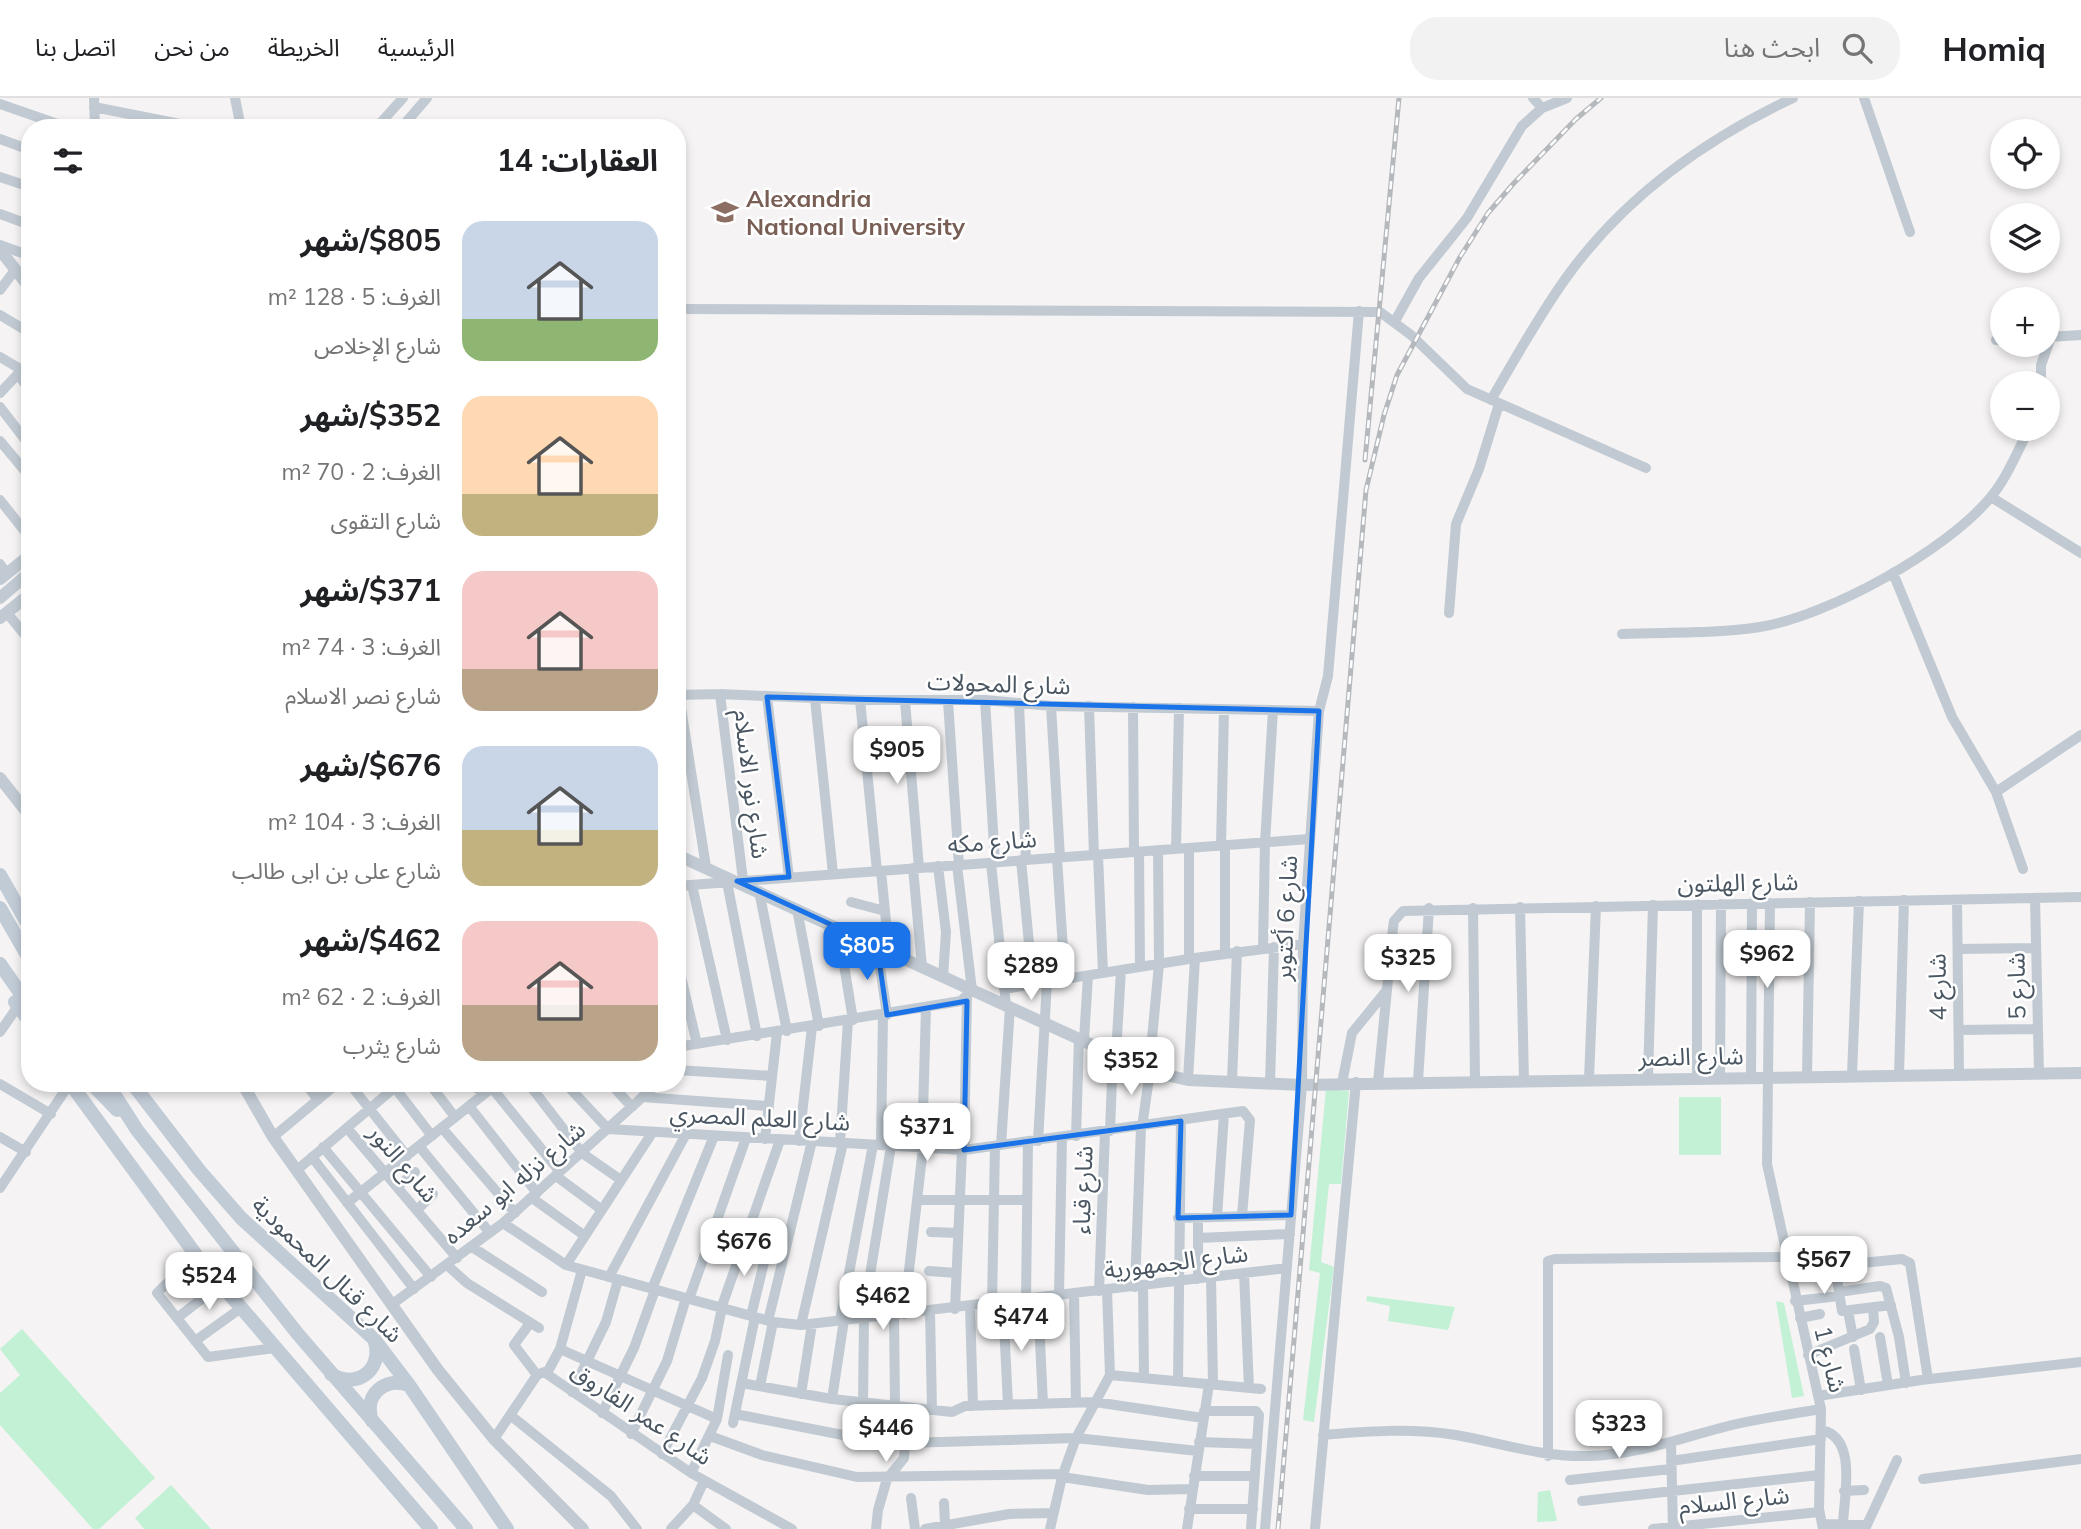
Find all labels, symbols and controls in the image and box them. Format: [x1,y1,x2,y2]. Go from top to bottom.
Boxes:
search box [1410,17,1900,80]
text: Homiq [1942,28,2046,69]
icon: search [1838,29,1876,67]
text: ابحث هنا [1724,31,1820,64]
text: اتصل بنا [35,32,116,62]
text: من نحن [154,32,230,62]
text: الخريطة [268,32,340,62]
text: الرئيسية [378,32,455,62]
map controls [1990,119,2060,441]
button: locate [1990,119,2060,189]
text: العقارات: 14 [497,141,658,179]
icon: filters [49,142,87,180]
place label: Alexandria National University [746,183,966,241]
school or university icon: Alexandria National University [710,197,740,227]
button: layers [1990,203,2060,273]
text: $805/شهر [300,221,441,259]
icon: home [518,249,602,333]
text: الغرف: 5 · 128 m² [268,282,441,311]
button: + [1990,287,2060,357]
text: شارع الإخلاص [314,331,441,360]
button: − [1990,371,2060,441]
text: $352/شهر [300,396,441,434]
icon: home [518,424,602,508]
text: الغرف: 2 · 70 m² [282,457,441,486]
text: شارع التقوى [330,506,441,535]
text: $371/شهر [300,571,441,609]
icon: home [518,599,602,683]
text: الغرف: 3 · 74 m² [282,632,441,661]
street label: شارع المحولات [927,666,1071,703]
text: شارع نصر الاسلام [285,681,441,710]
street label: شارع نور الاسلام [724,708,776,861]
pin: $905 [856,726,938,786]
text: $905 [869,734,925,763]
text: $676/شهر [300,746,441,784]
icon: home [518,774,602,858]
text: الغرف: 3 · 104 m² [268,807,441,836]
street label: شارع مكه [946,823,1038,862]
street label: شارع 6 أكتوبر [1267,855,1306,983]
text: شارع على بن ابى طالب [232,856,441,885]
street label: شارع الهلتون [1677,866,1799,901]
text: $462/شهر [300,921,441,959]
pin: $805 [826,922,908,982]
text: $805 [839,930,895,959]
pin: $962 [1726,930,1808,990]
pin: $325 [1367,934,1449,994]
text: $962 [1739,938,1795,967]
pin: $289 [990,942,1072,1002]
text: $325 [1380,942,1436,971]
icon: home [518,949,602,1033]
text: $289 [1003,950,1059,979]
street label: شارع 5 [2000,952,2035,1020]
street label: شارع 4 [1921,953,1956,1021]
text: الغرف: 2 · 62 m² [282,982,441,1011]
text: شارع يثرب [343,1031,441,1060]
pin: $352 [1090,1038,1172,1097]
street label: شارع النصر [1637,1040,1744,1075]
text: $352 [1103,1045,1159,1074]
street label: شارع العلم المصري [669,1097,851,1141]
pin: $371 [886,1104,968,1163]
text: $371 [899,1111,955,1140]
street label: شارع نزله ابو سعده [437,1114,593,1252]
street label: شارع النور [360,1117,446,1210]
street label: شارع قباء [1065,1145,1102,1235]
street label: شارع قنال المحمودية [244,1189,410,1351]
pin: $676 [703,1218,785,1278]
text: $676 [716,1226,772,1255]
pin: $567 [1783,1236,1865,1296]
street label: شارع الجمهورية [1102,1237,1250,1288]
text: $567 [1796,1244,1852,1273]
pin: $524 [168,1252,250,1312]
text: $524 [181,1260,237,1289]
pin: $462 [842,1272,924,1332]
text: $462 [855,1280,911,1309]
pin: $474 [980,1294,1062,1353]
text: $474 [993,1301,1049,1330]
street label: شارع 1 [1805,1323,1854,1396]
street label: شارع عمر الفاروق [564,1355,718,1474]
pin: $323 [1578,1400,1660,1460]
pin: $446 [845,1404,927,1464]
text: $323 [1591,1408,1647,1437]
text: $446 [858,1412,914,1441]
street label: شارع السلام [1677,1479,1791,1525]

